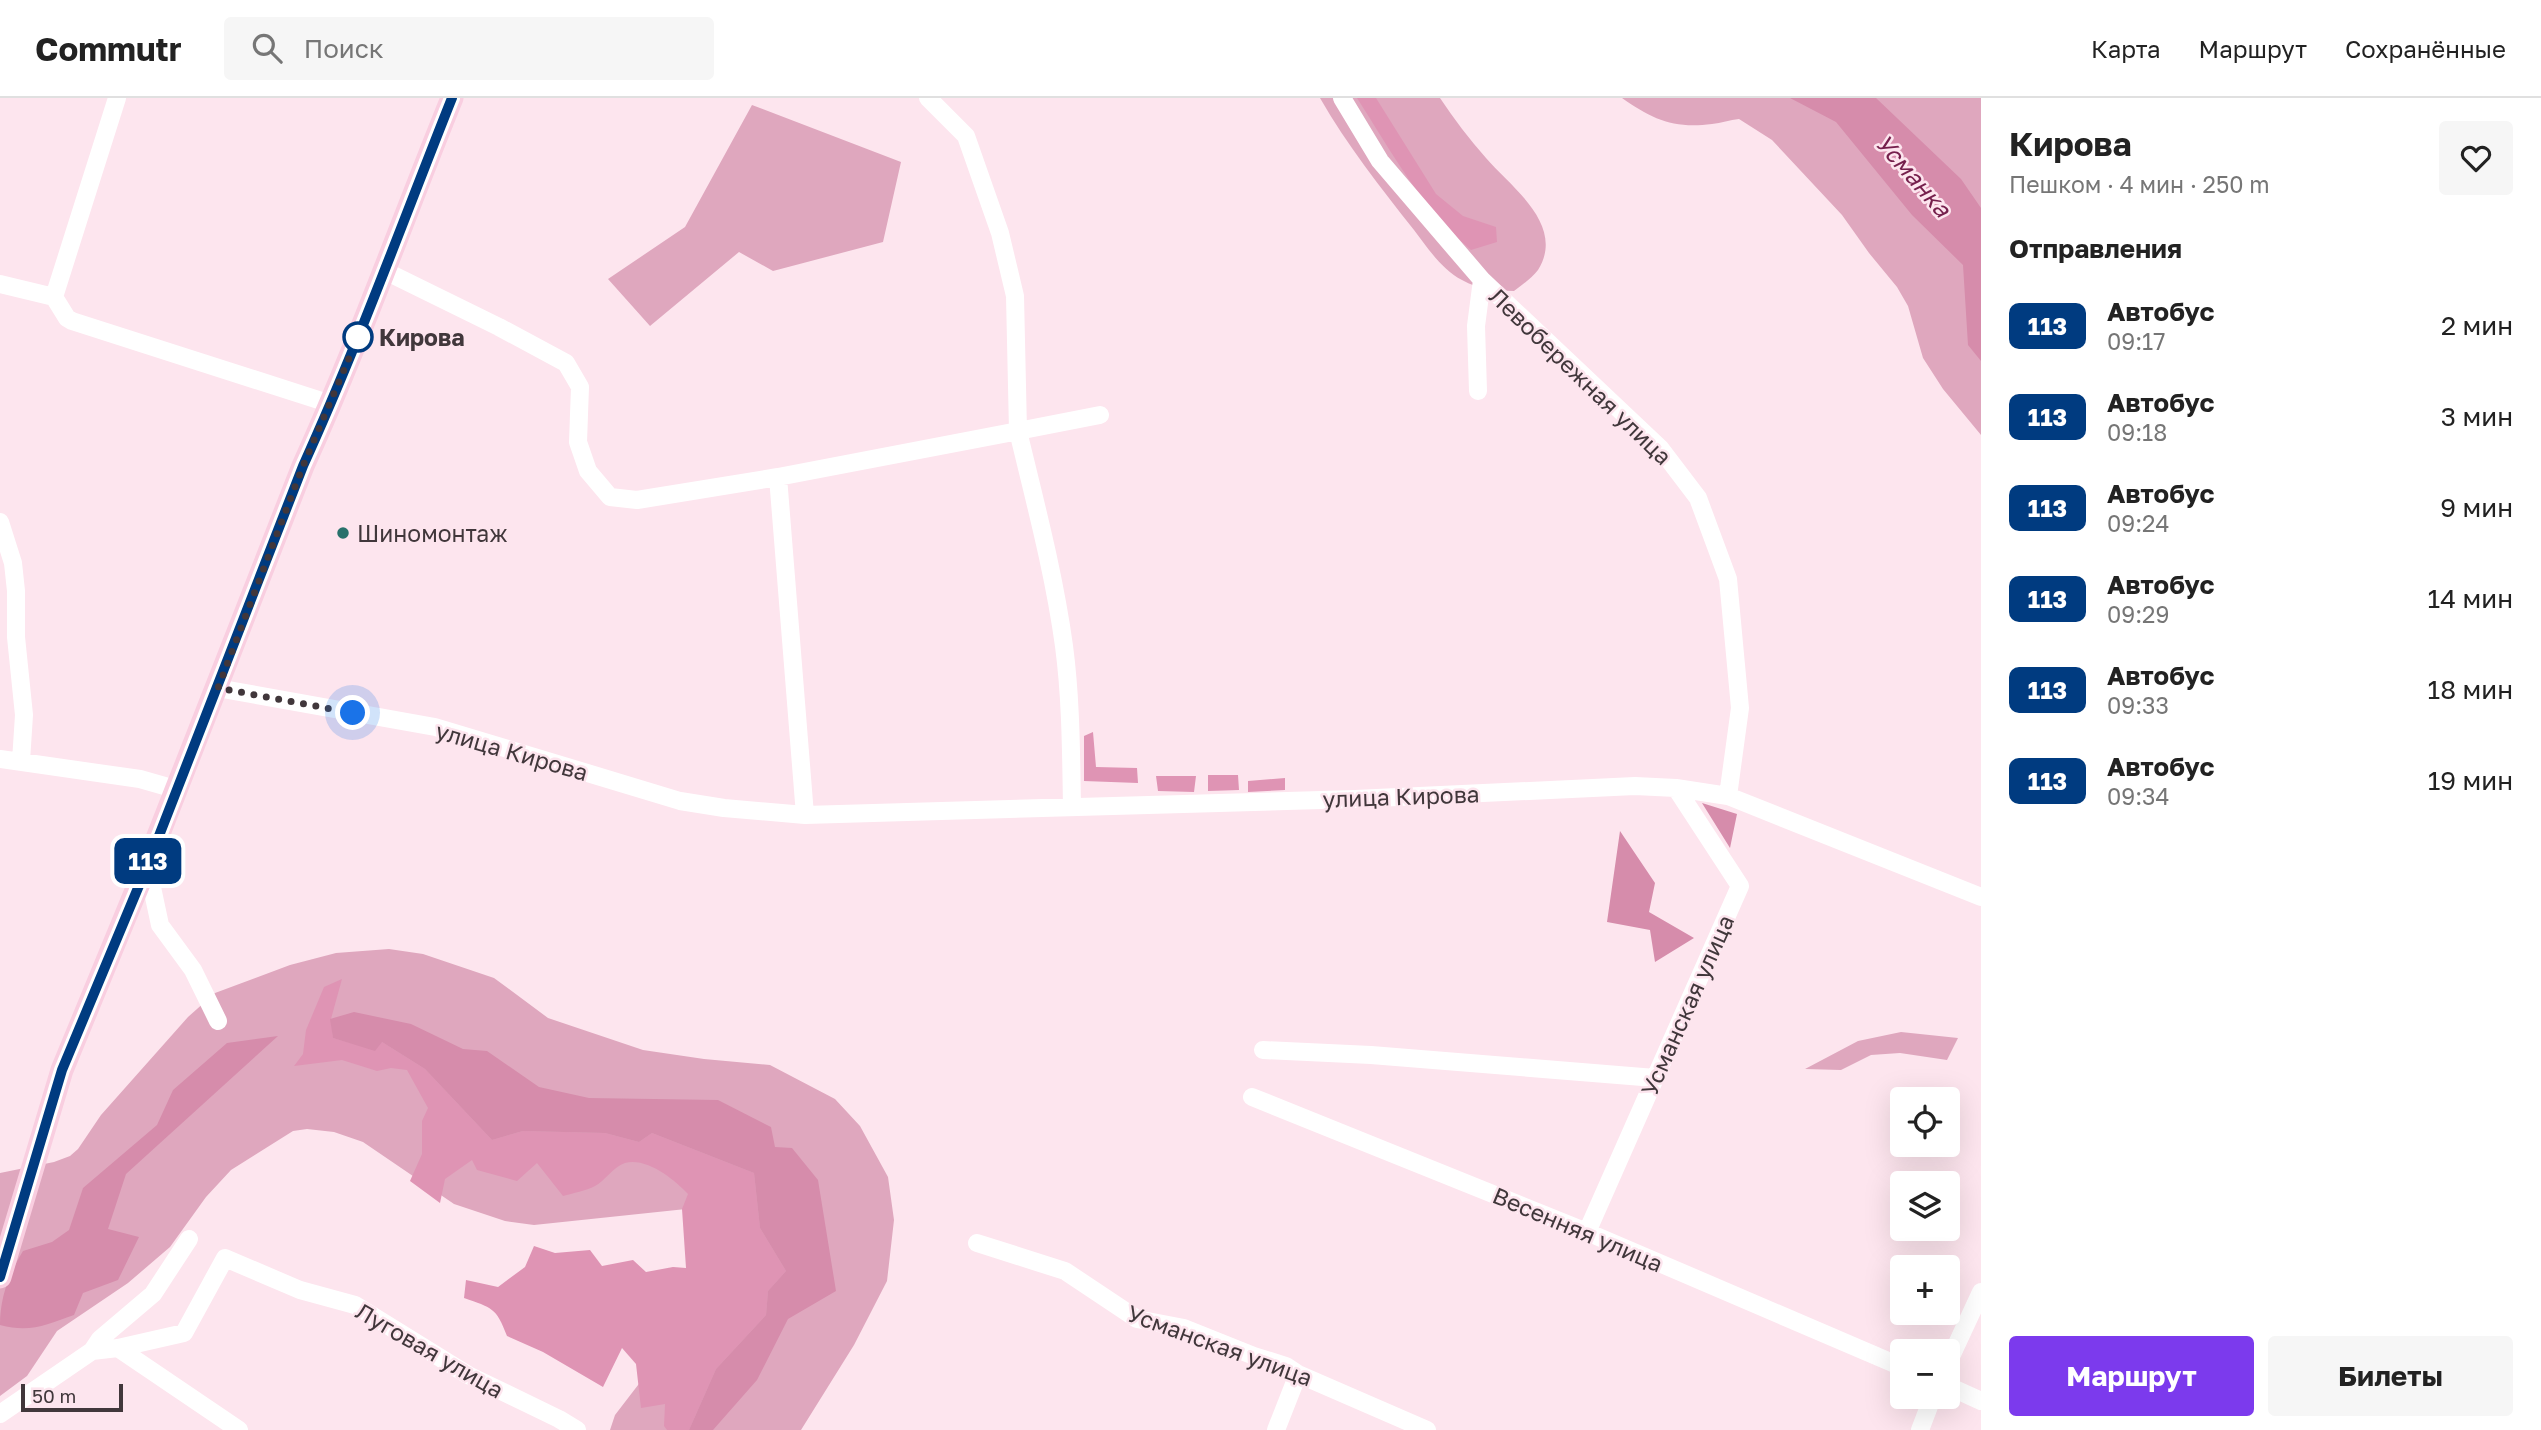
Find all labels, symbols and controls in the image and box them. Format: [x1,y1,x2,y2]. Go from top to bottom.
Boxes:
search box [224,17,714,80]
text: Commutr [35,29,182,68]
icon: search [248,29,286,67]
text: Поиск [304,33,384,64]
text: Карта [2091,34,2161,63]
text: Маршрут [2199,34,2307,63]
text: Сохранённые [2345,34,2506,63]
button: heart [2439,121,2513,195]
text: Кирова [2009,124,2132,163]
water label: Усманка [1870,128,1959,223]
text: Пешком · 4 мин · 250 m [2009,170,2270,198]
text: Отправления [2009,233,2182,264]
street label: Левобережная улица [1484,282,1678,470]
text: Автобус [2107,296,2214,327]
text: 2 мин [2441,310,2513,341]
text: 113 [2028,311,2067,340]
marker: Кирова [343,322,373,352]
place label: Кирова [379,323,465,351]
text: 09:17 [2107,327,2165,355]
text: Автобус [2107,387,2214,418]
text: 3 мин [2441,401,2513,432]
text: 113 [2028,402,2067,431]
text: 09:18 [2107,418,2167,446]
text: Автобус [2107,478,2214,509]
text: 9 мин [2440,492,2513,523]
text: 113 [2028,493,2067,522]
text: 09:24 [2107,509,2169,537]
place label: Шиномонтаж [357,519,508,547]
marker: Шиномонтаж [335,525,351,541]
text: Автобус [2107,569,2214,600]
text: 14 мин [2428,583,2513,614]
text: 113 [2028,584,2067,613]
text: 09:29 [2107,600,2169,628]
text: Автобус [2107,660,2214,691]
text: 18 мин [2428,674,2513,705]
text: 113 [2028,675,2067,704]
text: 09:33 [2107,691,2169,719]
your location [335,695,370,730]
street label: улица Кирова [433,716,591,786]
text: Автобус [2107,751,2214,782]
text: 19 мин [2428,765,2513,796]
text: 113 [2028,766,2067,795]
street label: улица Кирова [1322,779,1480,813]
text: 09:34 [2107,782,2170,810]
line badge: 113 [108,838,188,884]
text: 113 [128,846,168,875]
street label: Усманская улица [1635,910,1739,1100]
map controls [1890,1087,1960,1409]
button: locate [1890,1087,1960,1157]
button: layers [1890,1171,1960,1241]
street label: Весенняя улица [1489,1181,1667,1277]
button: + [1890,1255,1960,1325]
street label: Луговая улица [351,1296,509,1404]
street label: Усманская улица [1124,1299,1316,1391]
button: Маршрут [2009,1336,2254,1416]
button: Билеты [2268,1336,2513,1416]
button: − [1890,1339,1960,1409]
scale bar [21,1381,122,1413]
text: 50 m [32,1384,76,1407]

